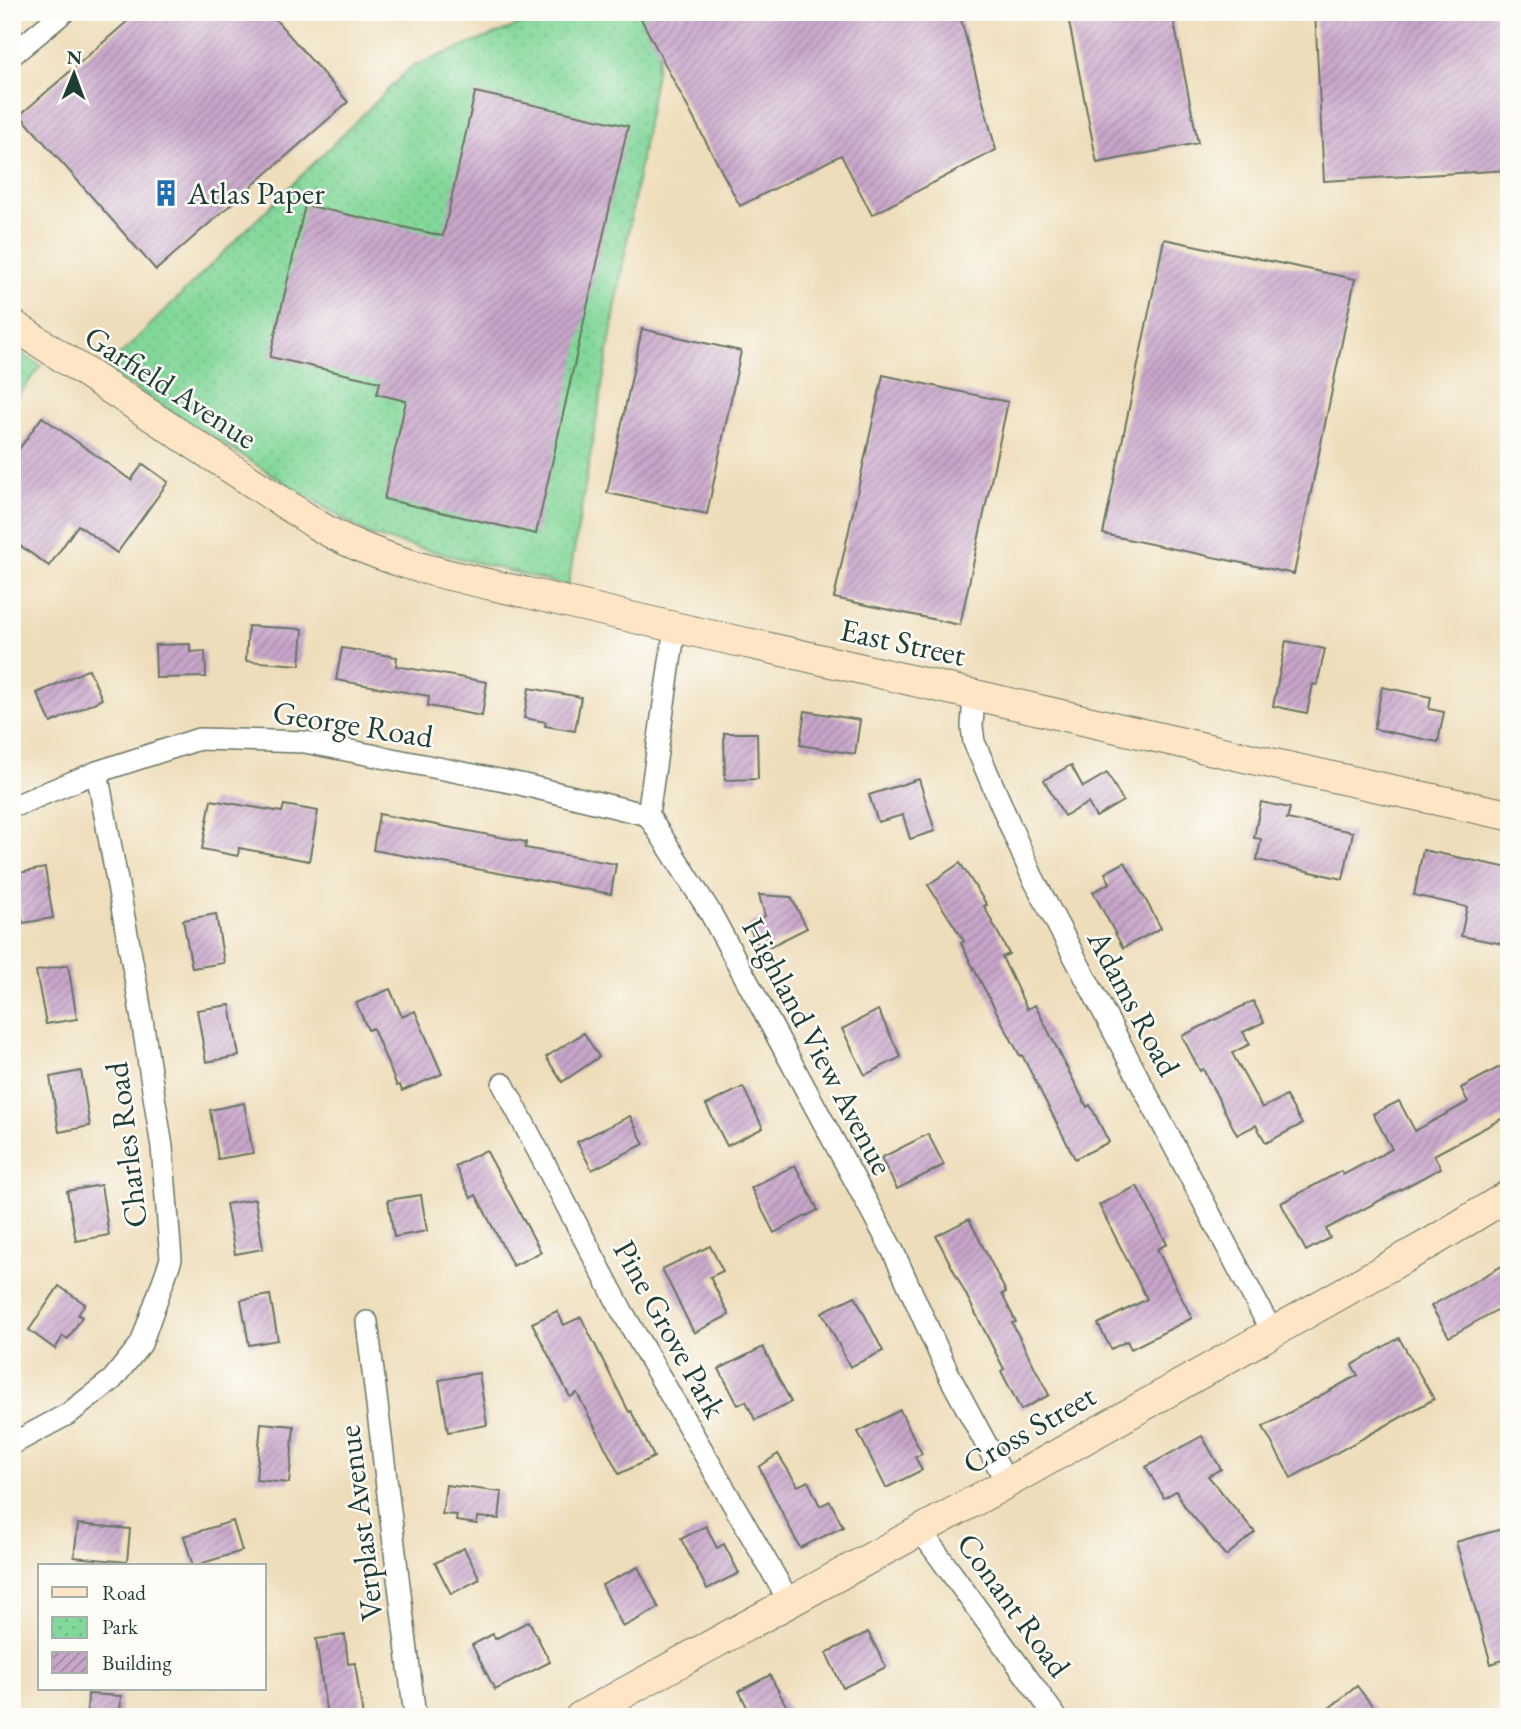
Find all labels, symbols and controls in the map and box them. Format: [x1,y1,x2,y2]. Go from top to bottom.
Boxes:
north arrow [38,38,108,108]
text: N [66,45,83,70]
place label: Atlas Paper [186,172,325,214]
building icon: Atlas Paper [151,178,181,208]
street label: Garfield Avenue [77,315,265,459]
street label: East Street [836,608,970,676]
street label: George Road [270,691,437,758]
street label: Highland View Avenue [732,910,904,1182]
street label: Adams Road [1077,922,1190,1084]
street label: Charles Road [95,1059,157,1230]
street label: Pine Grove Park [604,1233,737,1426]
street label: Cross Street [955,1374,1103,1484]
street label: Verplast Avenue [327,1423,393,1623]
street label: Conant Road [947,1524,1081,1686]
legend [38,1564,266,1690]
text: Road [102,1579,146,1606]
text: Park [102,1613,139,1640]
text: Building [102,1649,172,1676]

